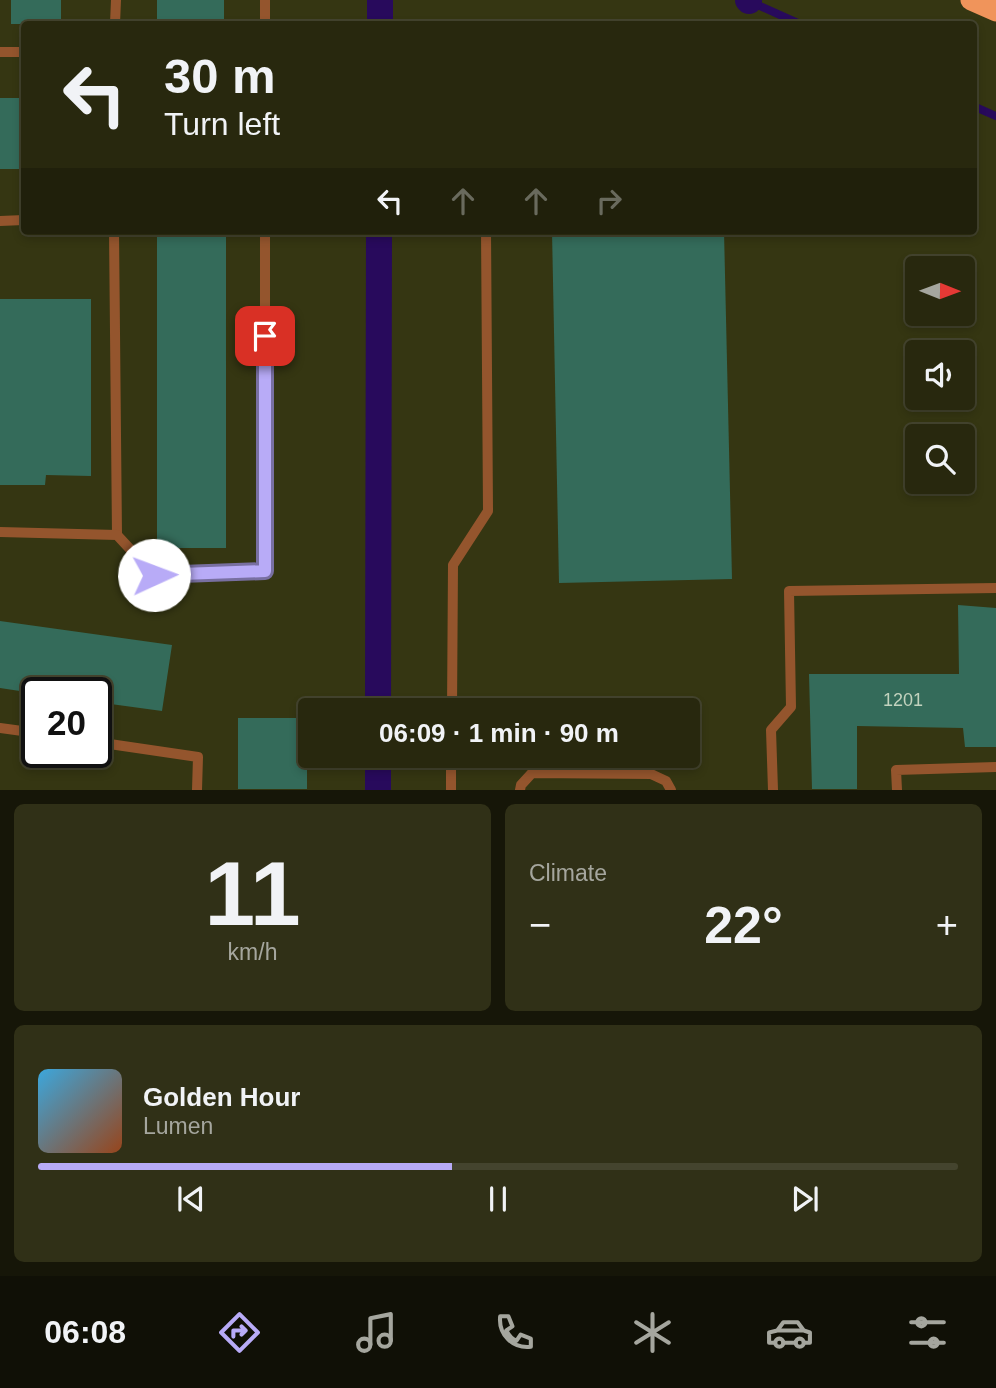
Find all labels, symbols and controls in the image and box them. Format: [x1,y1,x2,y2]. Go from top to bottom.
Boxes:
icon: left [49,49,140,140]
text: 30 m [164,49,276,103]
text: Turn left [164,106,280,142]
icon: left [371,182,409,220]
icon: ahead [444,182,482,220]
icon: ahead [517,182,555,220]
icon: right [590,182,628,220]
north arrow [905,256,975,326]
map controls [905,256,975,494]
pin [235,306,295,366]
icon: arrive [246,317,284,355]
button: sound [905,340,975,410]
button: search [905,424,975,494]
position arrow [117,538,191,612]
speed limit sign: 20 [21,677,112,768]
house number: 1201 [883,690,923,710]
text: 06:09 · 1 min · 90 m [379,718,619,748]
text: 11 [204,843,301,944]
text: Climate [529,860,607,886]
text: 22° [704,896,783,954]
text: − [529,904,551,946]
text: + [936,904,958,946]
text: km/h [228,939,277,965]
text: Golden Hour [143,1082,300,1112]
text: Lumen [143,1113,213,1139]
icon: previous [172,1180,210,1218]
icon: pause [479,1180,517,1218]
icon: next [786,1180,824,1218]
icon: directions [215,1308,264,1357]
icon: music [352,1308,401,1357]
icon: phone [490,1308,539,1357]
icon: climate [628,1308,677,1357]
icon: car [765,1308,814,1357]
icon: filters [903,1308,952,1357]
text: 06:08 [44,1314,126,1350]

